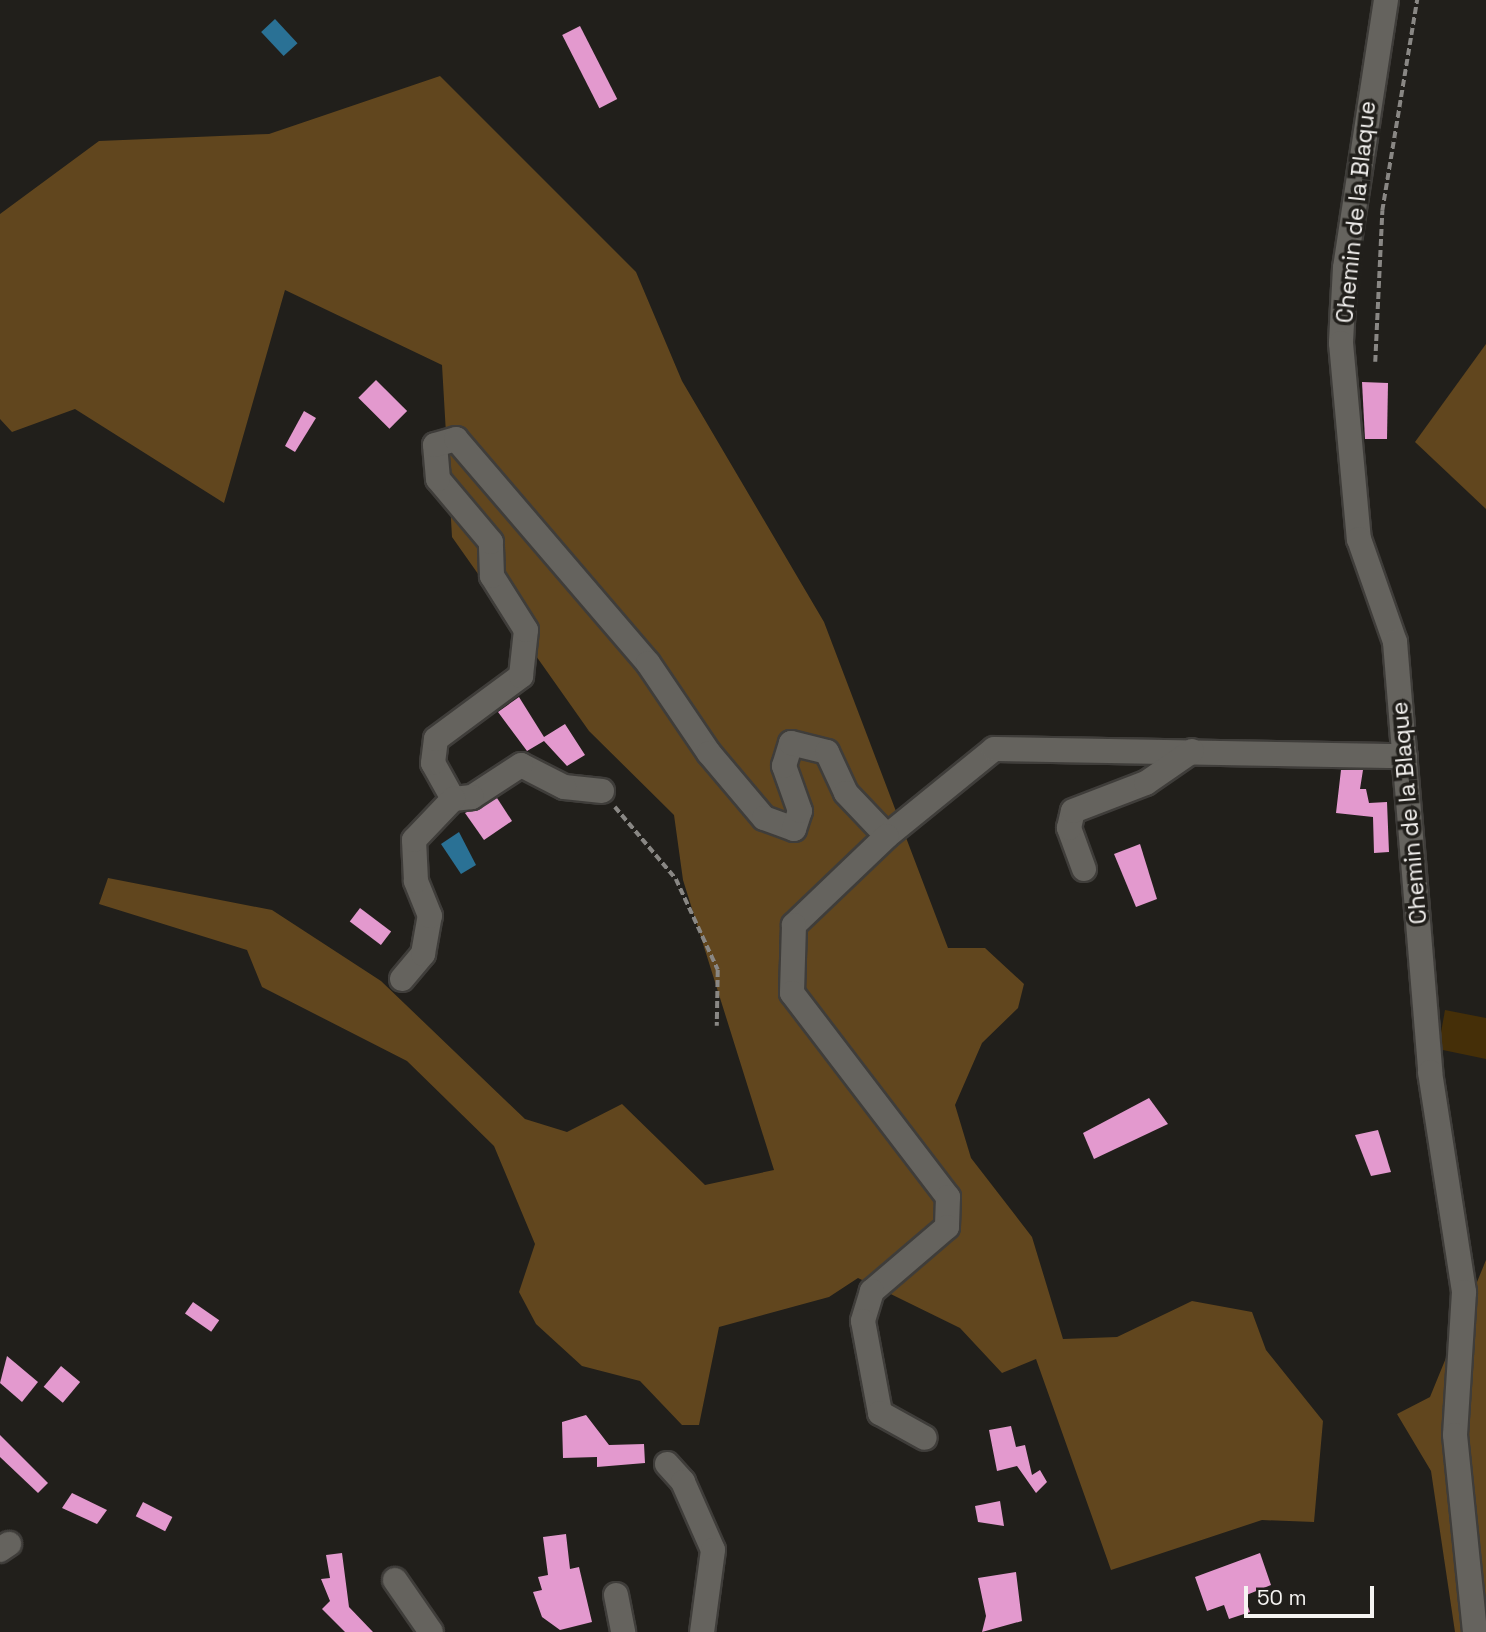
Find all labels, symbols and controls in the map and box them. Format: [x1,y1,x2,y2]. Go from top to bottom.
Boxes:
street label: Chemin de la Blaque [1331,100,1381,324]
street label: Chemin de la Blaque [1386,701,1432,925]
scale bar [1248,1572,1378,1616]
text: 50 m [1257,1584,1307,1611]

